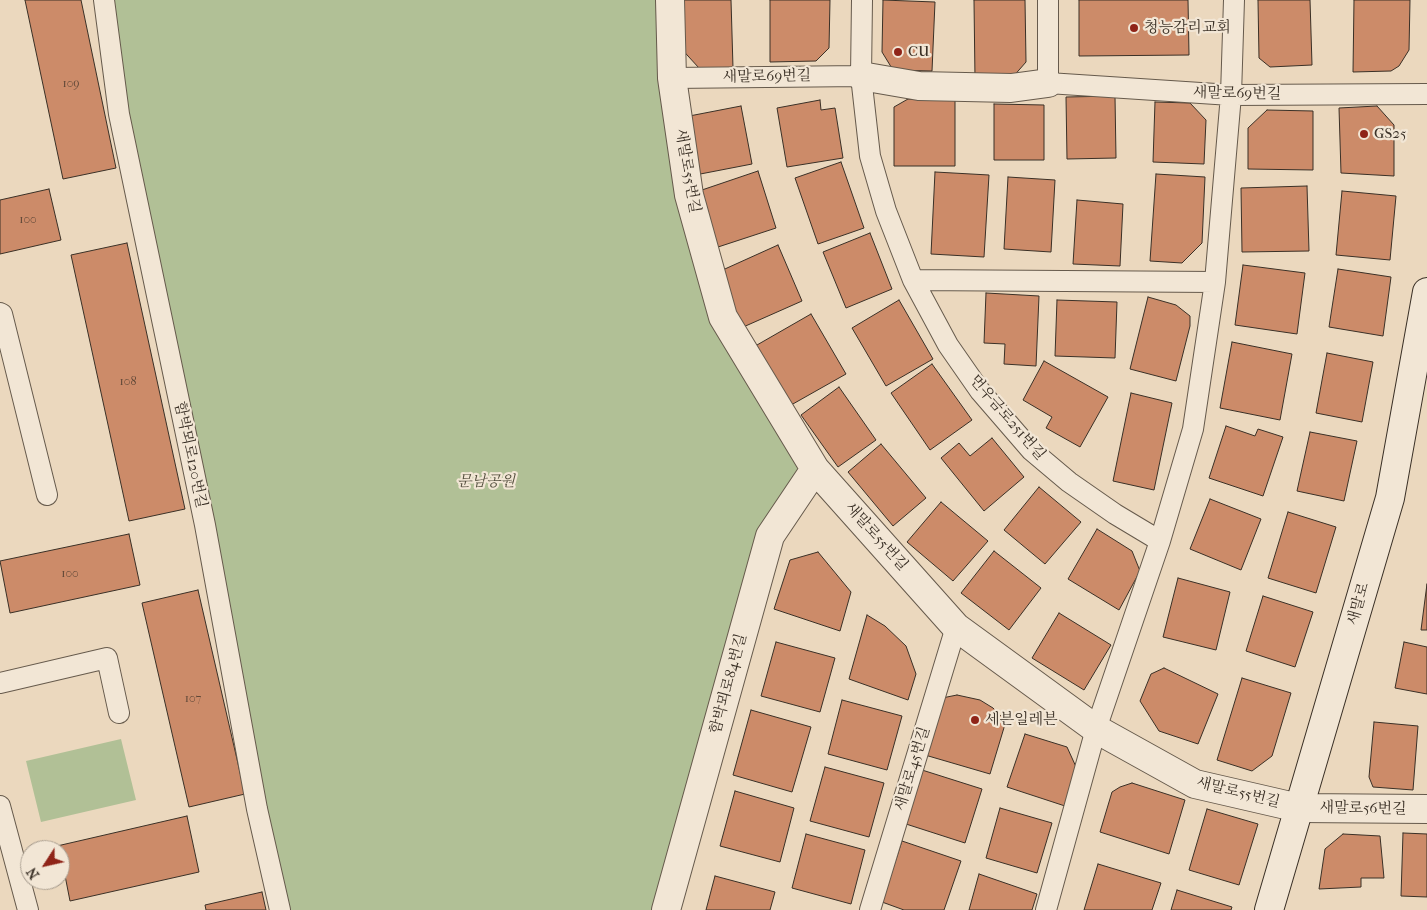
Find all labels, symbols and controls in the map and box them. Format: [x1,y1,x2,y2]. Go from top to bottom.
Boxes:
place label: 청능감리교회 [1144,19,1231,37]
marker: 청능감리교회 [1128,22,1140,34]
place label: CU [908,43,930,61]
marker: CU [892,46,904,58]
street label: 새말로69번길 [723,67,811,87]
house number: 109 [62,77,80,91]
street label: 새말로69번길 [1193,84,1281,104]
place label: GS25 [1374,125,1407,143]
street label: 새말로55번길 [671,127,703,215]
marker: GS25 [1358,128,1370,140]
house number: 100 [19,213,37,227]
street label: 먼우금로251번길 [965,372,1049,464]
house number: 108 [120,375,136,389]
street label: 함박뫼로120번길 [170,400,210,510]
park label: 문남공원 [457,473,515,491]
street label: 새말로55번길 [841,499,911,575]
house number: 100 [61,567,79,581]
street label: 새말로 [1344,581,1374,627]
street label: 함박뫼로84번길 [707,632,751,736]
house number: 107 [185,692,201,706]
place label: 세븐일레븐 [985,711,1057,729]
marker: 세븐일레븐 [969,714,981,726]
street label: 새말로45번길 [892,725,934,813]
street label: 새말로55번길 [1194,774,1282,812]
street label: 새말로56번길 [1319,799,1407,819]
north arrow [20,840,70,890]
text: N [23,864,43,883]

